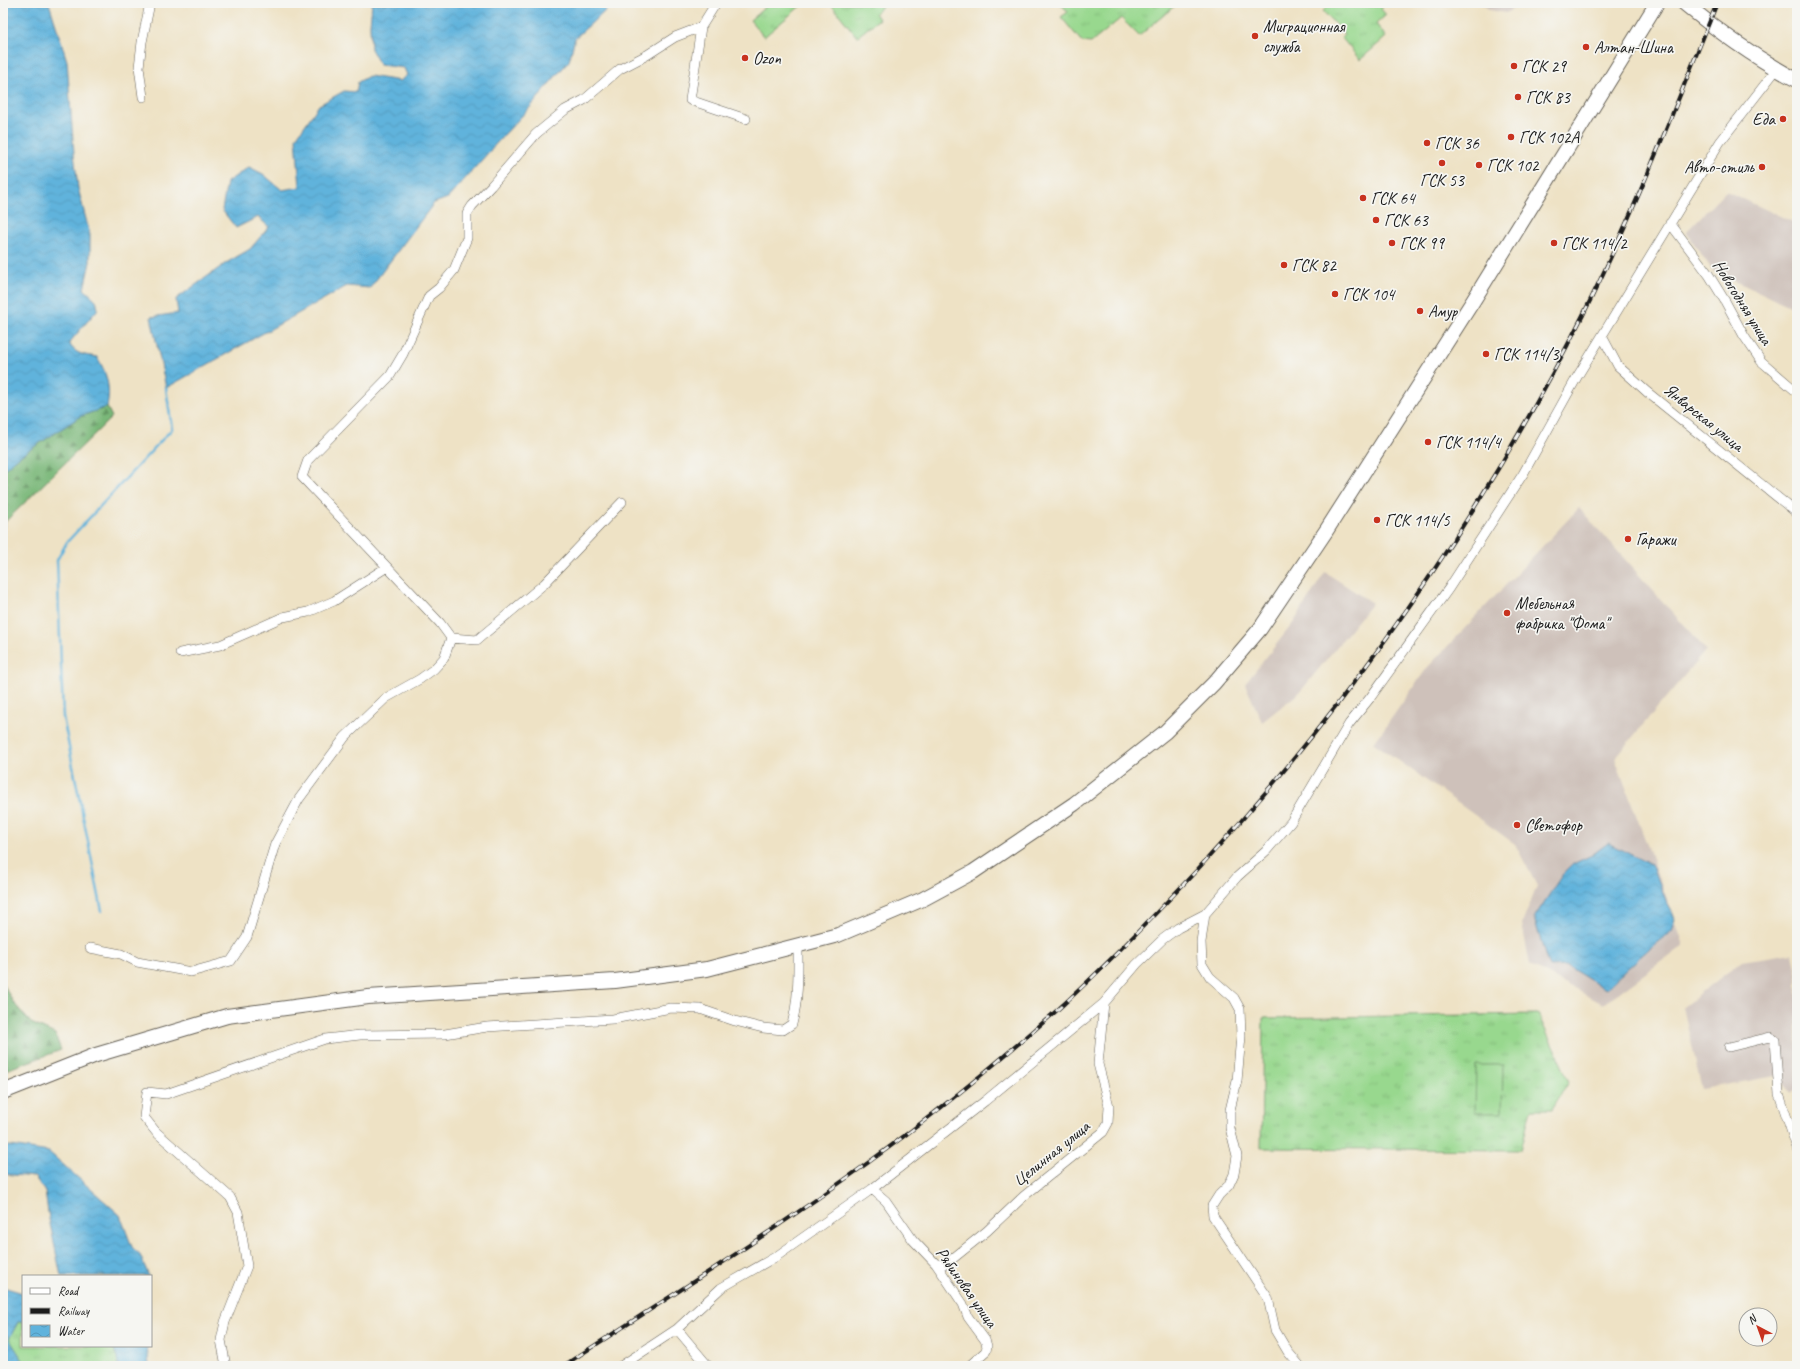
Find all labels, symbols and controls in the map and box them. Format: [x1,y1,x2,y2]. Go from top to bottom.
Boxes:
place label: Миграционная служба [1263,16,1346,57]
marker: Миграционная служба [1250,31,1260,41]
place label: Алтан-Шина [1594,37,1674,58]
marker: Алтан-Шина [1581,42,1591,52]
place label: Ozon [753,48,781,69]
marker: Ozon [740,53,750,63]
place label: ГСК 29 [1522,56,1567,77]
marker: ГСК 29 [1509,61,1519,71]
place label: ГСК 83 [1526,87,1571,108]
marker: ГСК 83 [1513,92,1523,102]
place label: Еда [1752,109,1777,130]
marker: Еда [1778,114,1788,124]
place label: ГСК 102А [1519,127,1580,148]
marker: ГСК 102А [1506,132,1516,142]
place label: ГСК 36 [1435,133,1480,154]
marker: ГСК 36 [1422,138,1432,148]
place label: ГСК 102 [1487,155,1540,176]
place label: Авто-стиль [1684,157,1755,178]
marker: ГСК 53 [1437,158,1447,168]
marker: ГСК 102 [1474,160,1484,170]
marker: Авто-стиль [1757,162,1767,172]
place label: ГСК 53 [1420,170,1465,191]
place label: ГСК 64 [1371,188,1417,209]
marker: ГСК 64 [1358,193,1368,203]
place label: ГСК 63 [1384,210,1429,231]
marker: ГСК 63 [1371,215,1381,225]
place label: ГСК 99 [1400,233,1445,254]
place label: ГСК 114/2 [1562,233,1628,254]
marker: ГСК 99 [1387,238,1397,248]
marker: ГСК 114/2 [1549,238,1559,248]
place label: ГСК 82 [1292,255,1337,276]
street label: Новогодняя улица [1708,256,1778,350]
marker: ГСК 82 [1279,260,1289,270]
place label: ГСК 104 [1343,284,1397,305]
marker: ГСК 104 [1330,289,1340,299]
place label: Амур [1428,301,1459,322]
marker: Амур [1415,306,1425,316]
place label: ГСК 114/3 [1494,344,1560,365]
marker: ГСК 114/3 [1481,349,1491,359]
street label: Январская улица [1659,379,1749,457]
place label: ГСК 114/4 [1436,432,1503,453]
marker: ГСК 114/4 [1423,437,1433,447]
place label: ГСК 114/5 [1385,510,1451,531]
marker: ГСК 114/5 [1372,515,1382,525]
place label: Гаражи [1636,529,1677,550]
marker: Гаражи [1623,534,1633,544]
place label: Мебельная фабрика "Фома" [1515,593,1612,634]
marker: Мебельная фабрика "Фома" [1502,608,1512,618]
place label: Светофор [1525,815,1584,836]
marker: Светофор [1512,820,1522,830]
street label: Целинная улица [1009,1115,1095,1191]
street label: Рябиновая улица [931,1243,1003,1332]
legend [22,1275,152,1347]
text: Road [58,1283,80,1299]
text: Railway [58,1303,90,1319]
north arrow [1738,1307,1778,1347]
text: N [1744,1311,1760,1327]
text: Water [58,1323,86,1339]

